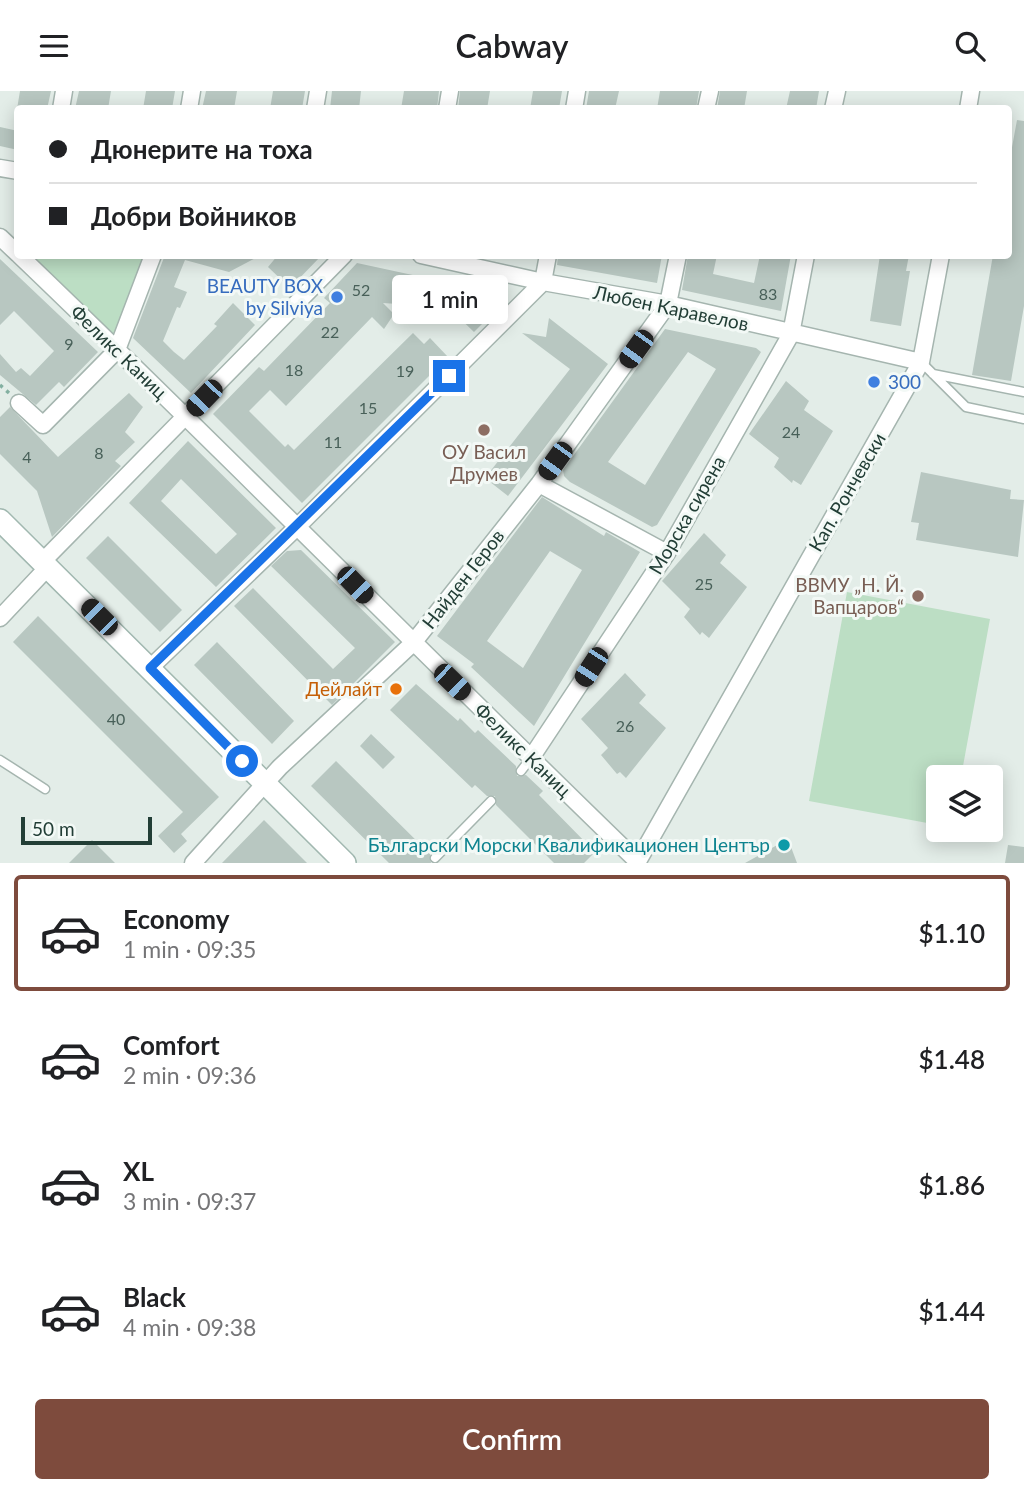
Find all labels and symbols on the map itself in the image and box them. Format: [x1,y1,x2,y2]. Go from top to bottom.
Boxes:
place label: BEAUTY BOX by Silviya [207,274,324,319]
callout: 1 min [391,275,507,323]
house number: 52 [352,280,370,299]
street label: Любен Каравелов [590,280,751,335]
house number: 83 [759,284,777,303]
marker: BEAUTY BOX by Silviya [329,289,345,305]
street label: Феликс Каниц [66,300,173,404]
house number: 22 [321,322,339,341]
car [616,326,657,372]
house number: 9 [64,334,74,353]
house number: 18 [285,360,303,379]
route end [433,360,465,392]
house number: 19 [396,361,414,380]
place label: 300 [888,370,921,393]
marker: 300 [866,374,882,390]
car [182,376,227,420]
house number: 15 [359,398,377,417]
marker: ОУ Васил Друмев [476,422,492,438]
house number: 24 [782,422,800,441]
street label: Кап. Рончевски [803,428,890,555]
house number: 11 [324,432,342,451]
car [535,438,576,484]
place label: ОУ Васил Друмев [442,440,526,485]
house number: 8 [94,443,104,462]
house number: 4 [22,447,32,466]
street label: Морска сирена [643,451,730,578]
street label: Найден Геров [417,524,508,633]
car [333,563,378,607]
place label: ВВМУ „Н. Й. Вапцаров“ [795,573,904,618]
house number: 25 [695,574,713,593]
marker: ВВМУ „Н. Й. Вапцаров“ [910,588,926,604]
car [77,595,122,639]
car [571,644,612,690]
car [430,660,475,704]
place label: Дейлайт [306,677,382,700]
marker: Дейлайт [388,681,404,697]
street label: Феликс Каниц [470,698,577,802]
house number: 40 [107,709,125,728]
house number: 26 [616,716,634,735]
route start [226,745,258,777]
scale bar [21,814,152,846]
place label: Български Морски Квалификационен Център [368,833,770,856]
marker: Български Морски Квалификационен Център [776,837,792,853]

